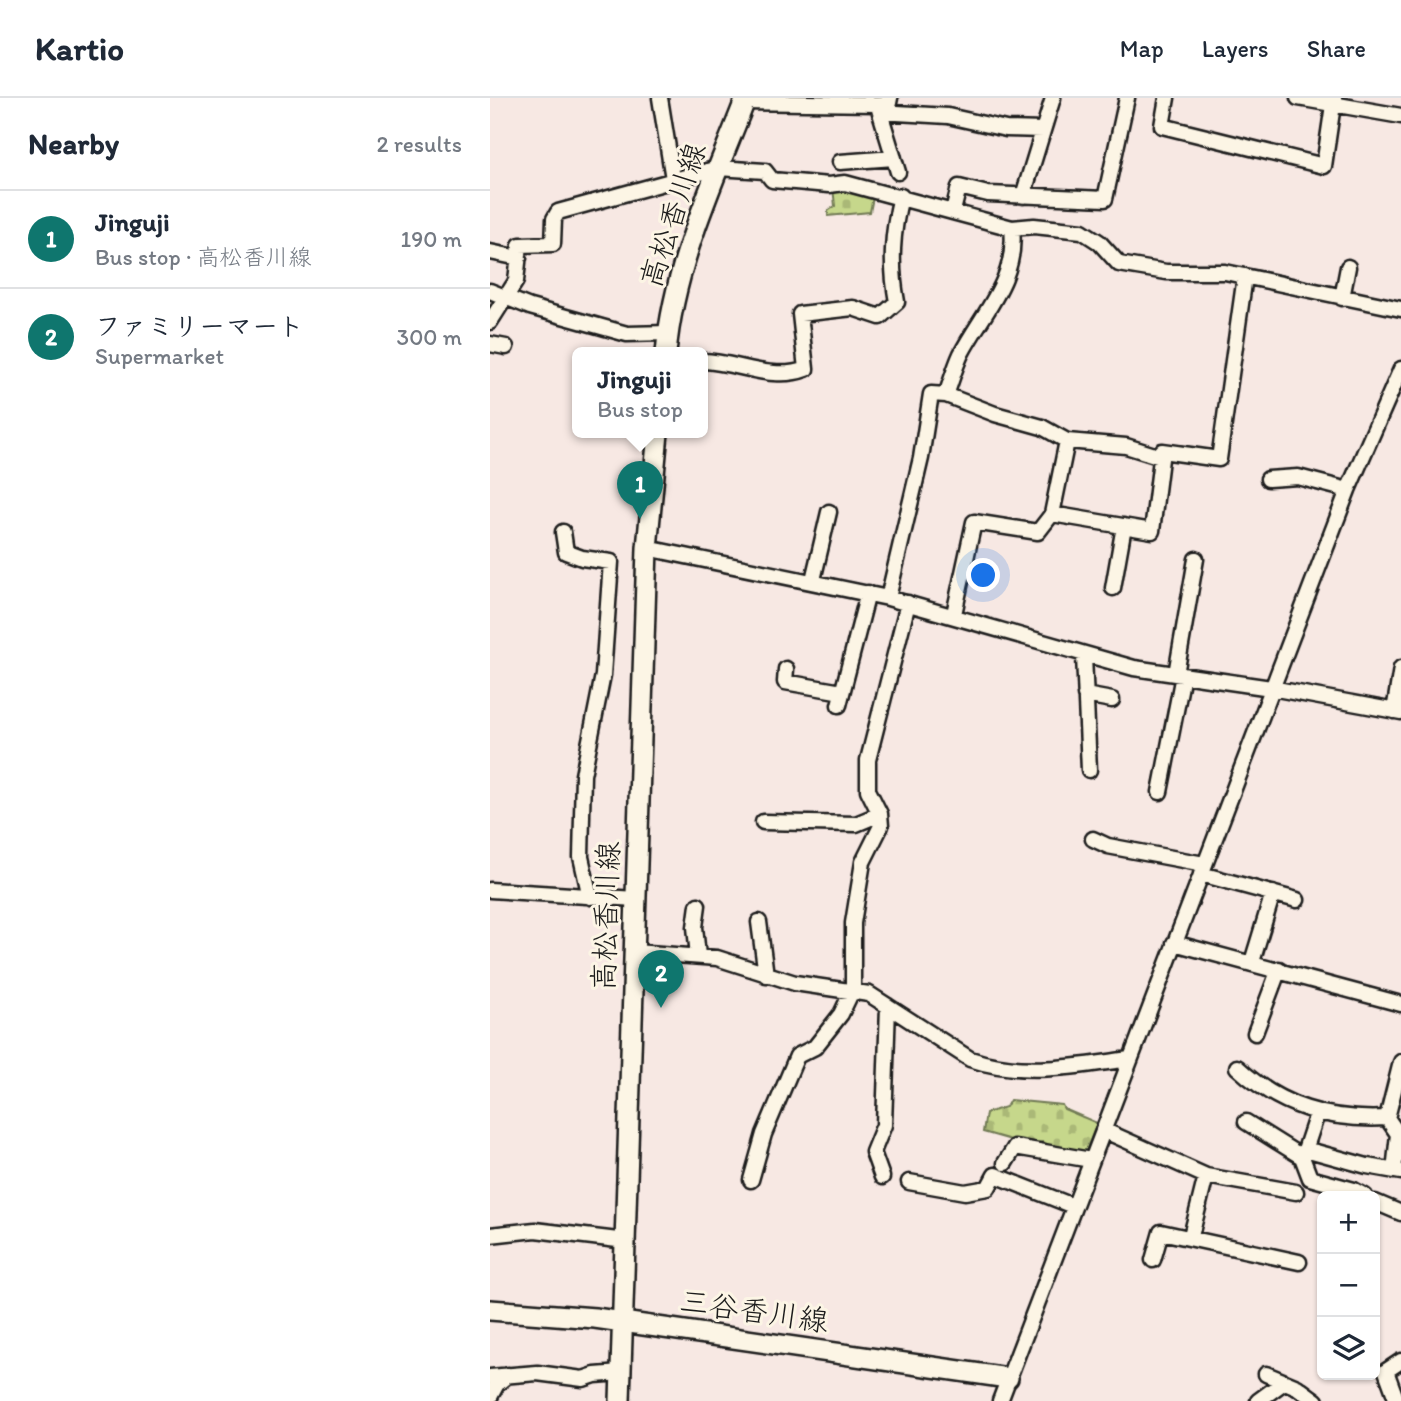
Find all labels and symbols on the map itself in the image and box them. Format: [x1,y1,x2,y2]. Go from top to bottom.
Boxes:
street label: 高松香川線 [632,138,713,292]
pin: 1 [617,461,663,519]
your location [966,558,1000,592]
street label: 高松香川線 [584,840,627,992]
pin: 2 [638,950,684,1008]
street label: 三谷香川線 [677,1282,831,1339]

